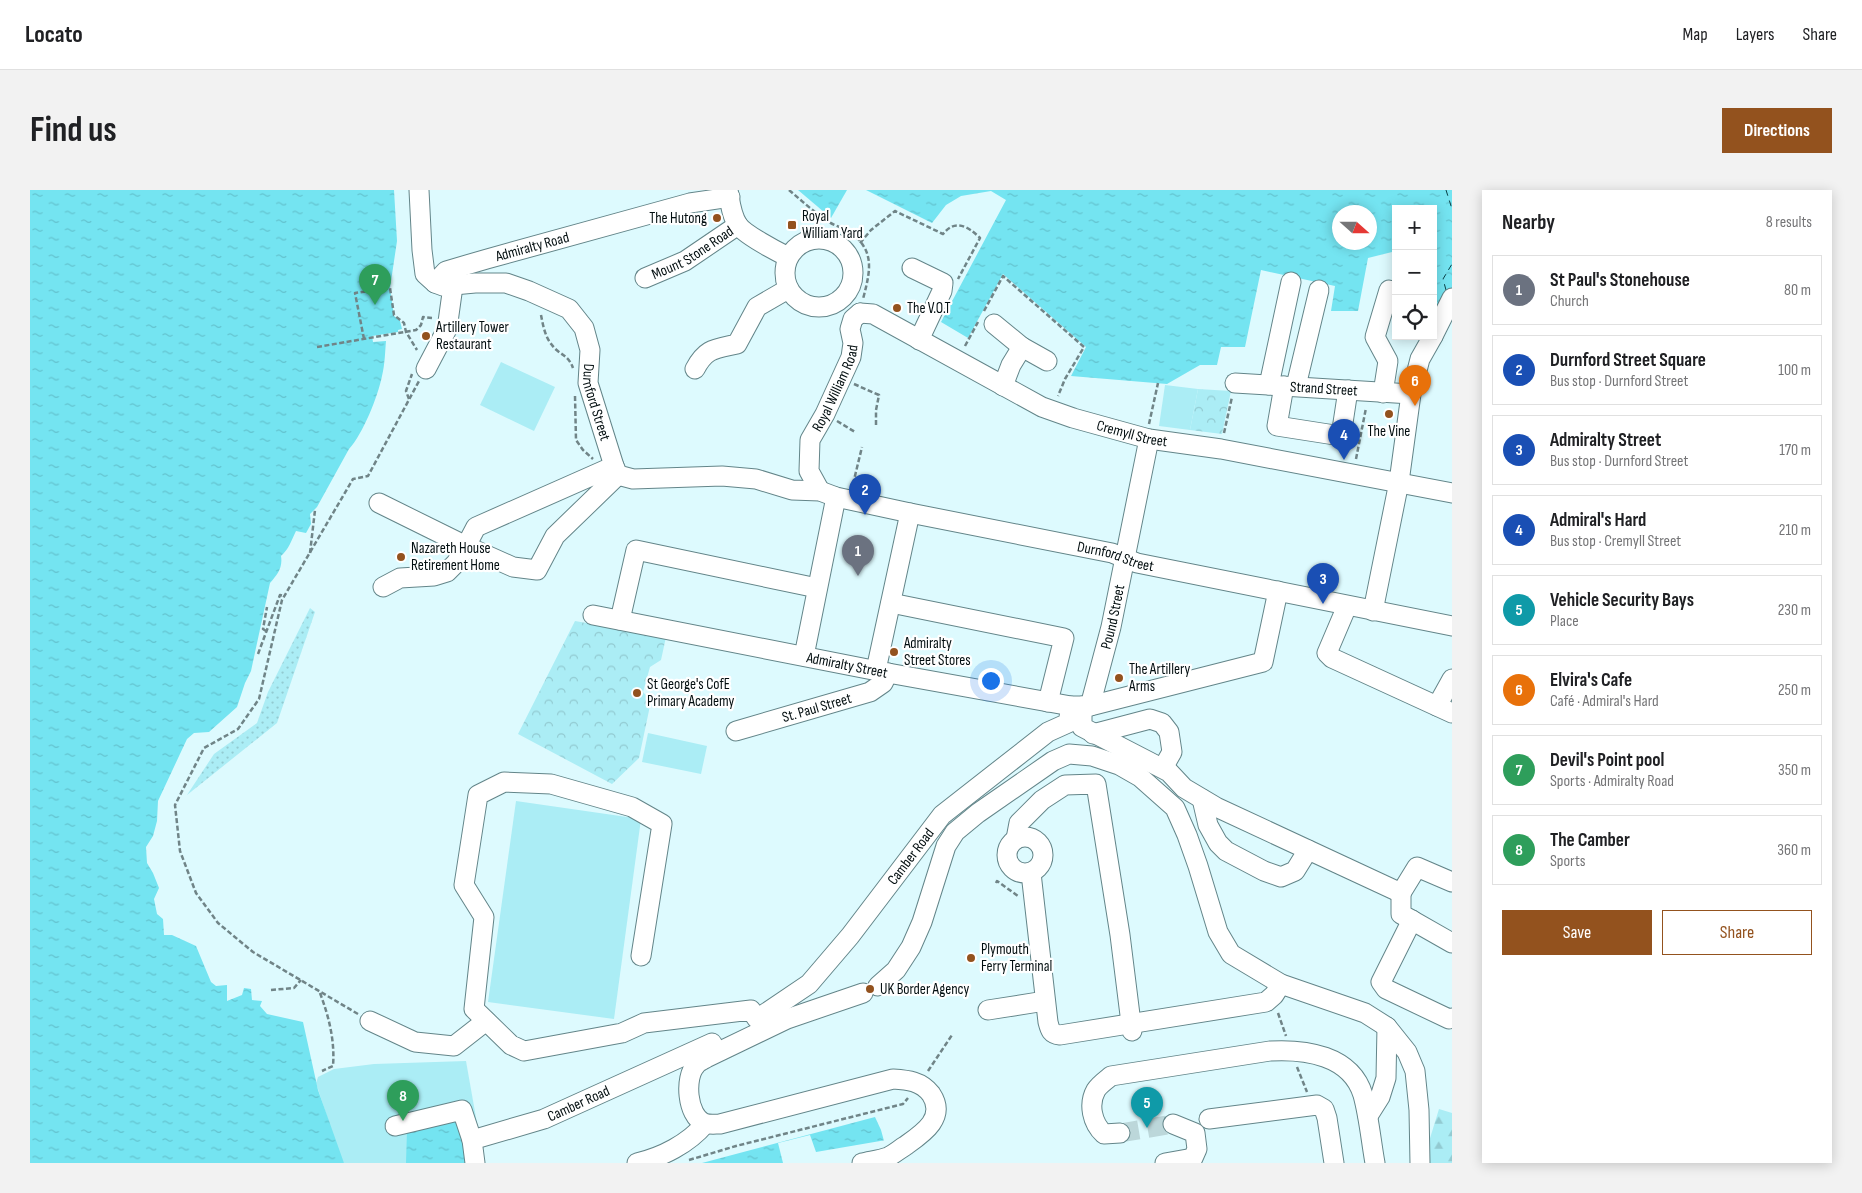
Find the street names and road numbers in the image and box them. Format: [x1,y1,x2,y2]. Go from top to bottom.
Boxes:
street label: Mount Stone Road [649,221,737,284]
street label: Admiralty Road [492,227,571,266]
street label: Royal William Road [807,344,862,435]
street label: Durnford Street [579,363,615,443]
street label: Strand Street [1289,377,1359,400]
street label: Cremyll Street [1095,415,1169,451]
street label: Durnford Street [1076,537,1156,576]
street label: Pound Street [1096,582,1129,651]
street label: Admiralty Street [804,648,890,682]
street label: St. Paul Street [780,688,854,727]
street label: Camber Road [883,824,938,889]
street label: Camber Road [544,1081,613,1126]

